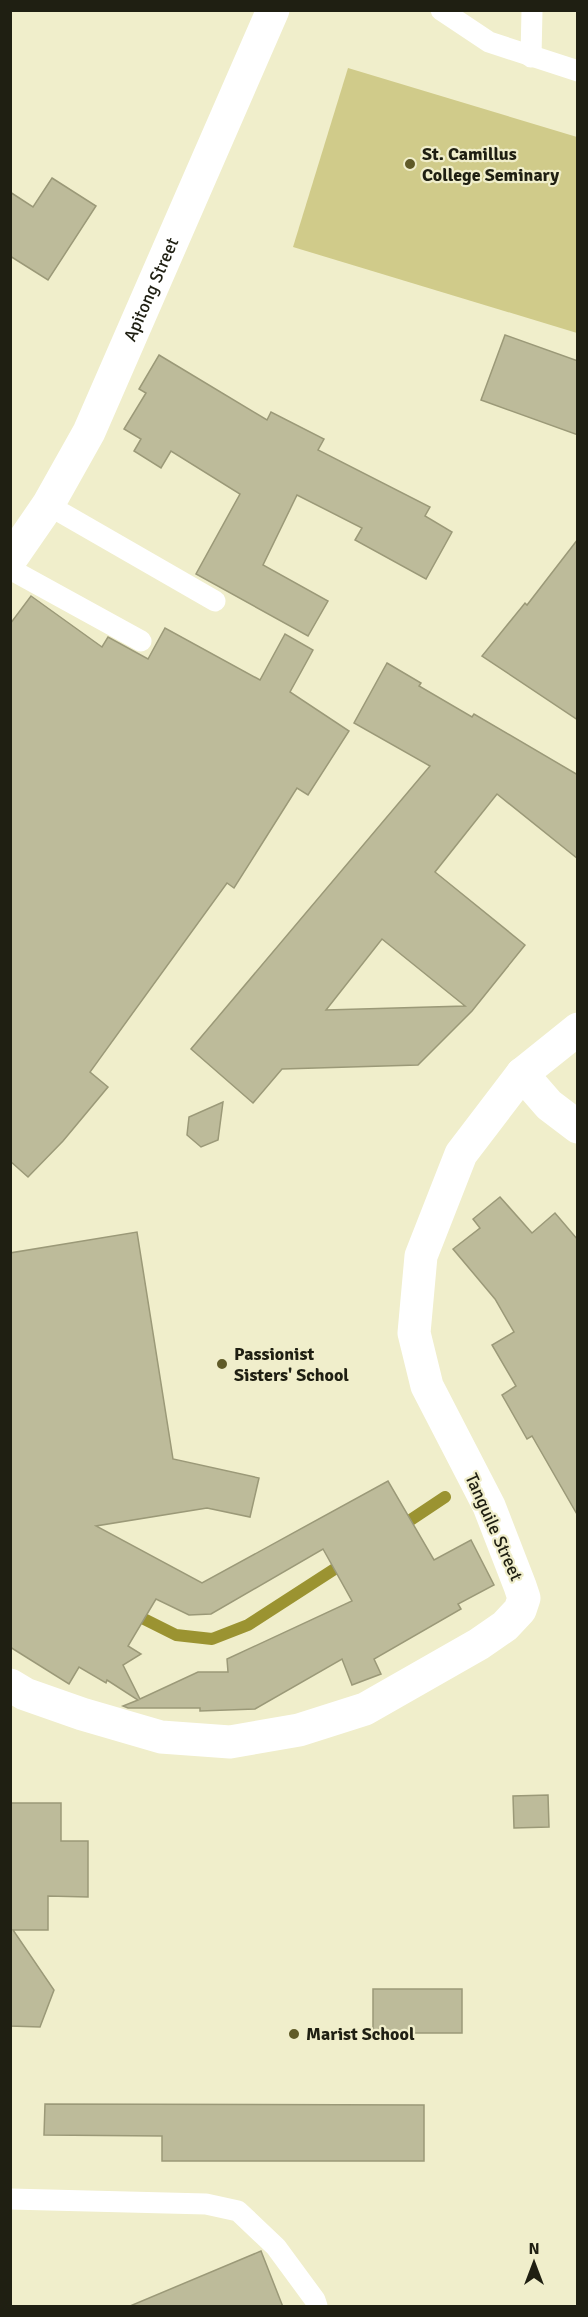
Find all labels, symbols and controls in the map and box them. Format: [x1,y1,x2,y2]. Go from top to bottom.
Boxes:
place label: St. Camillus College Seminary [422,143,559,186]
marker: St. Camillus College Seminary [403,157,417,171]
street label: Apitong Street [119,234,183,345]
place label: Passionist Sisters' School [234,1343,349,1386]
marker: Passionist Sisters' School [215,1357,229,1371]
street label: Tanguile Street [460,1470,528,1584]
place label: Marist School [306,2023,415,2045]
marker: Marist School [287,2027,301,2041]
north arrow [504,2233,564,2293]
text: N [528,2239,540,2259]

